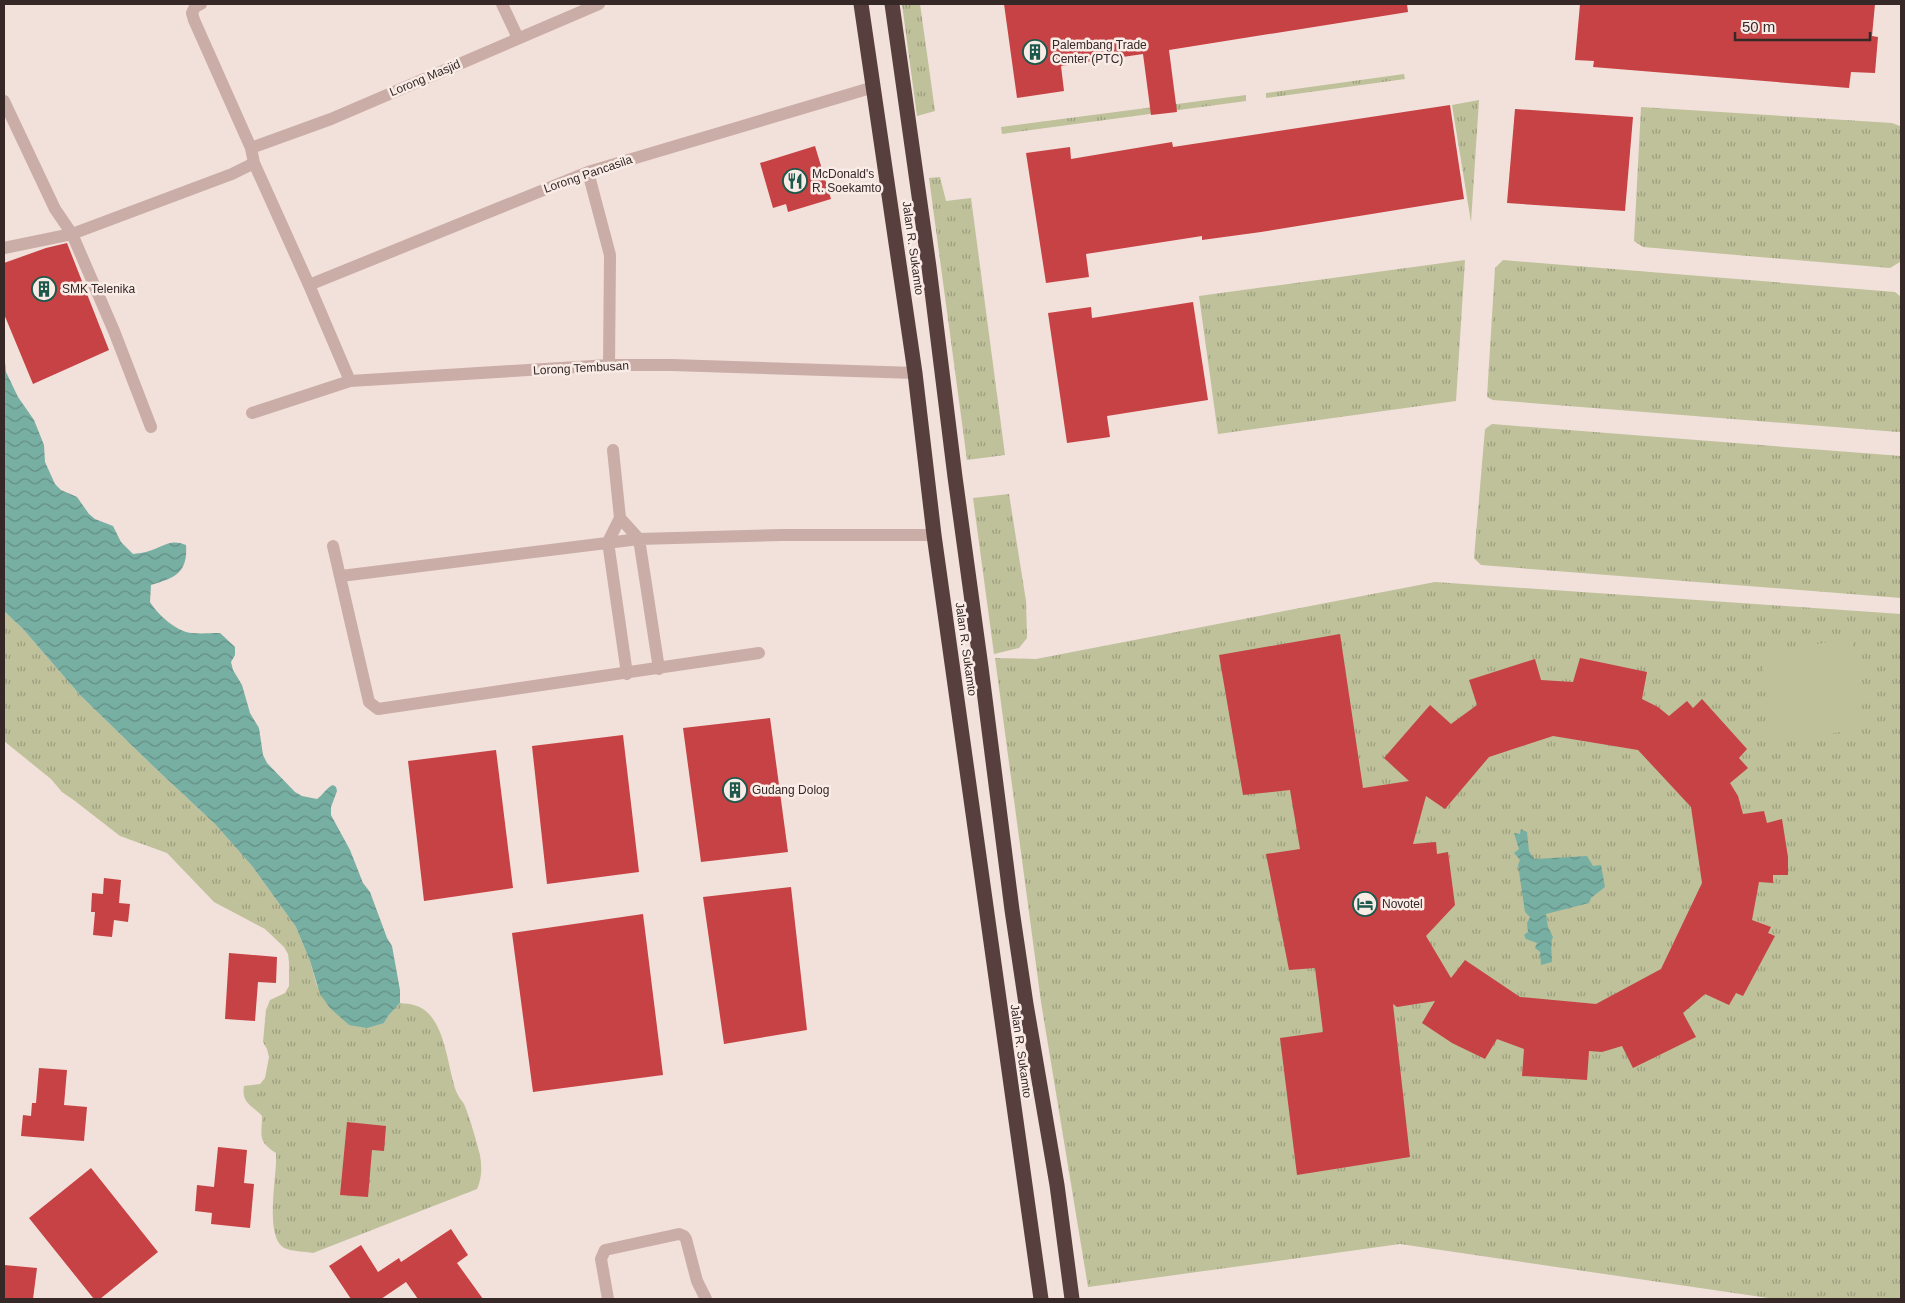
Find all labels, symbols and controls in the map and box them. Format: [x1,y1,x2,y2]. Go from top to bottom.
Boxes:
scale bar [1735,10,1870,42]
text: 50 m [1742,18,1775,35]
place label: Palembang Trade Center (PTC) [1052,38,1147,66]
building icon: Palembang Trade Center (PTC) [1022,39,1048,65]
street label: Lorong Masjid [388,57,462,99]
street label: Lorong Pancasila [542,152,634,196]
place label: McDonald's R. Soekamto [812,167,882,195]
restaurant icon: McDonald's R. Soekamto [782,168,808,194]
street label: Jalan R. Sukamto [899,200,927,296]
building icon: SMK Telenika [31,276,57,302]
place label: SMK Telenika [62,282,135,296]
street label: Lorong Tembusan [533,359,629,377]
street label: Jalan R. Sukamto [952,601,980,697]
building icon: Gudang Dolog [722,777,748,803]
place label: Gudang Dolog [752,783,829,797]
hotel icon: Novotel [1352,891,1378,917]
place label: Novotel [1382,897,1423,911]
street label: Jalan R. Sukamto [1007,1003,1035,1099]

